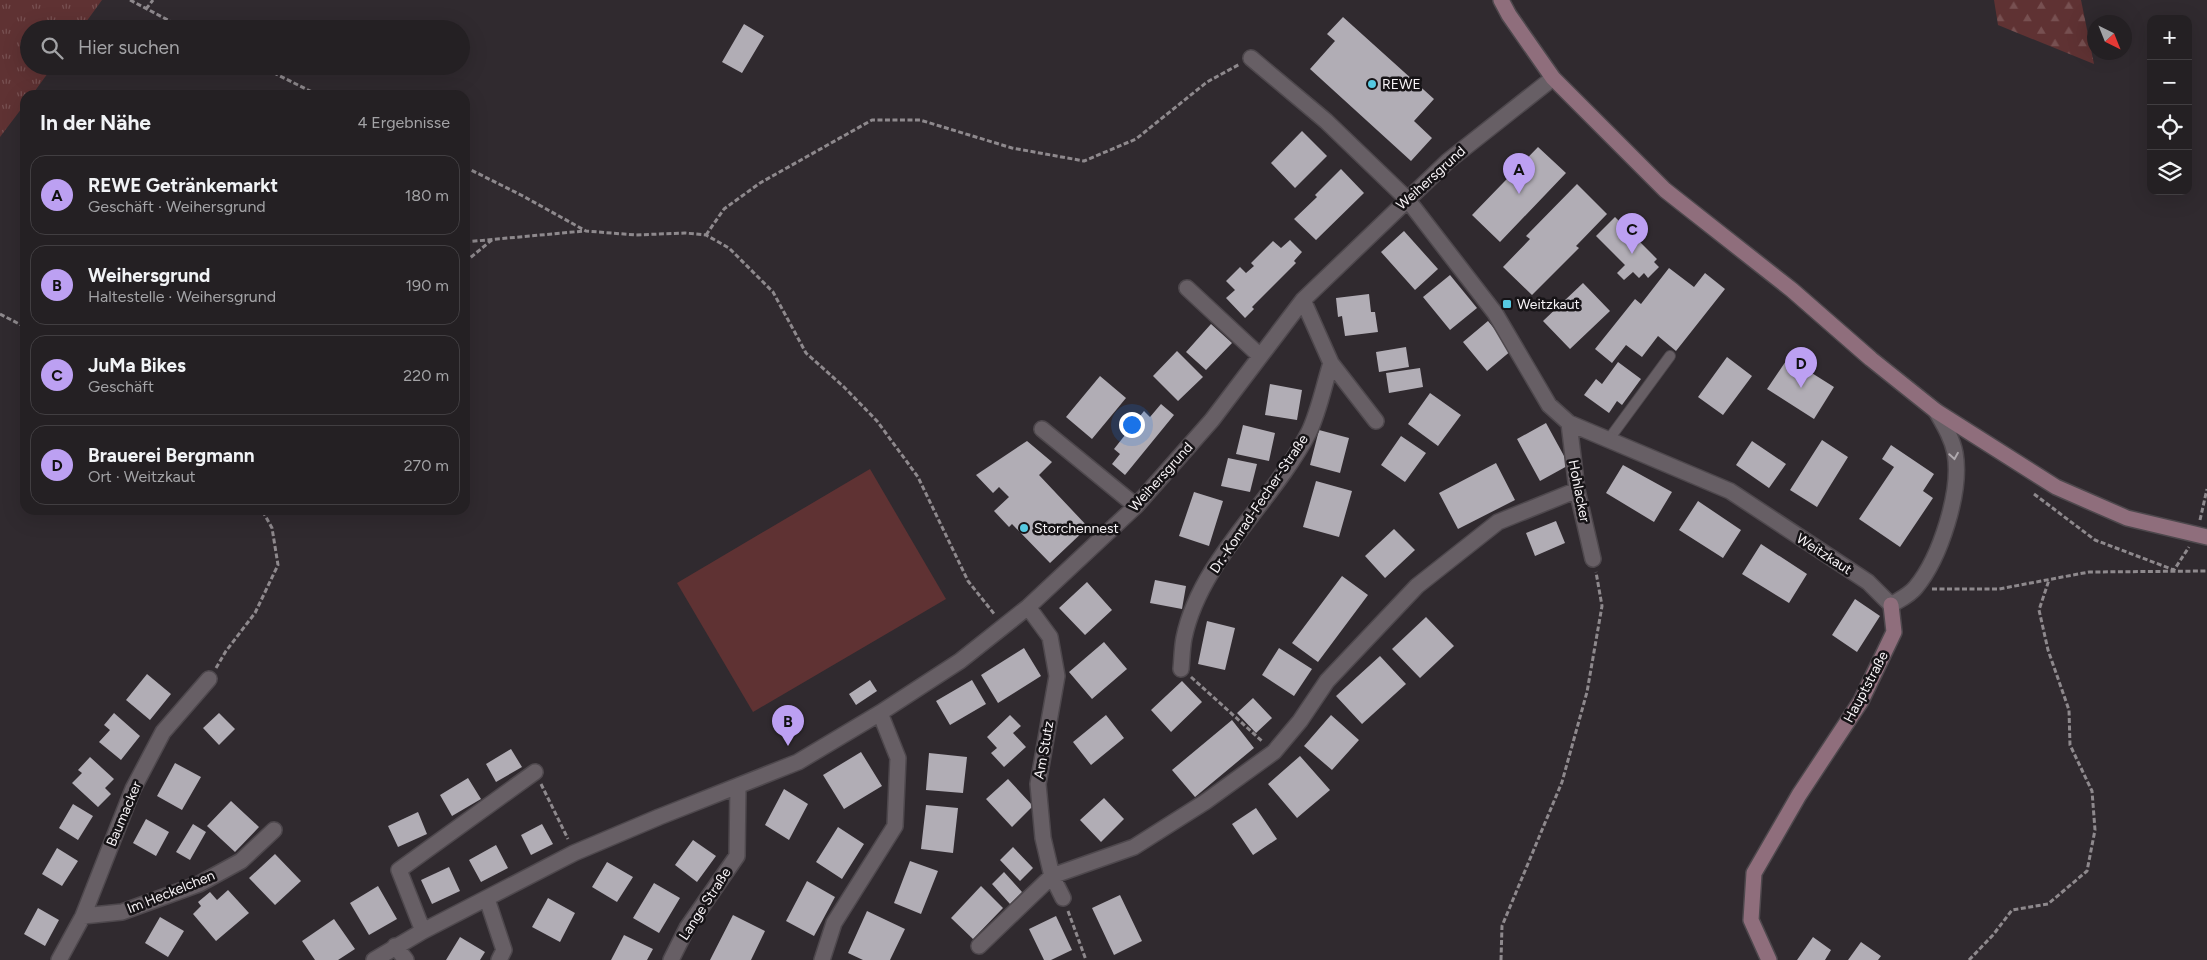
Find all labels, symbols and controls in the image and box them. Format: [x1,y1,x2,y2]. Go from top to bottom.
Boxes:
north arrow [2087,15,2132,60]
map controls [2147,15,2192,195]
button: + [2147,15,2192,60]
search box [20,20,470,75]
icon: search [38,34,66,62]
text: Hier suchen [78,36,179,59]
button: − [2147,60,2192,105]
place label: REWE [1382,76,1421,93]
marker: REWE [1366,78,1378,90]
button: locate [2147,105,2192,150]
text: In der Nähe [40,110,151,135]
text: 4 Ergebnisse [357,113,450,132]
street label: Weihersgrund [1393,142,1469,214]
button: layers [2147,150,2192,195]
pin: A [1503,153,1535,194]
text: REWE Getränkemarkt [88,174,278,197]
text: A [51,186,63,205]
text: 180 m [405,186,449,205]
text: Geschäft · Weihersgrund [88,197,266,216]
pin: C [1616,213,1648,254]
text: Weihersgrund [88,264,210,287]
text: B [52,276,62,295]
text: 190 m [406,276,449,295]
text: Haltestelle · Weihersgrund [88,287,276,306]
place label: Weitzkaut [1517,296,1580,313]
marker: Weitzkaut [1501,298,1513,310]
pin: D [1785,347,1817,388]
text: JuMa Bikes [88,354,186,377]
text: C [51,366,63,385]
text: 220 m [403,366,449,385]
text: Geschäft [88,377,154,396]
your location [1119,412,1145,438]
street label: Dr.-Konrad-Fecher-Straße [1206,431,1312,577]
street label: Weihersgrund [1125,439,1197,515]
text: Brauerei Bergmann [88,444,255,467]
one-way arrow [1949,451,1959,460]
text: D [51,456,63,475]
text: 270 m [404,456,449,475]
street label: Hohlacker [1565,458,1593,524]
text: Ort · Weitzkaut [88,467,196,486]
place label: Storchennest [1034,520,1119,537]
marker: Storchennest [1018,522,1030,534]
street label: Weitzkaut [1793,530,1855,578]
street label: Hauptstraße [1840,648,1892,726]
pin: B [772,705,804,746]
street label: Am Stutz [1031,719,1057,780]
street label: Baumacker [103,779,145,849]
street label: Lange Straße [675,864,735,943]
street label: Im Heckelchen [125,867,218,917]

